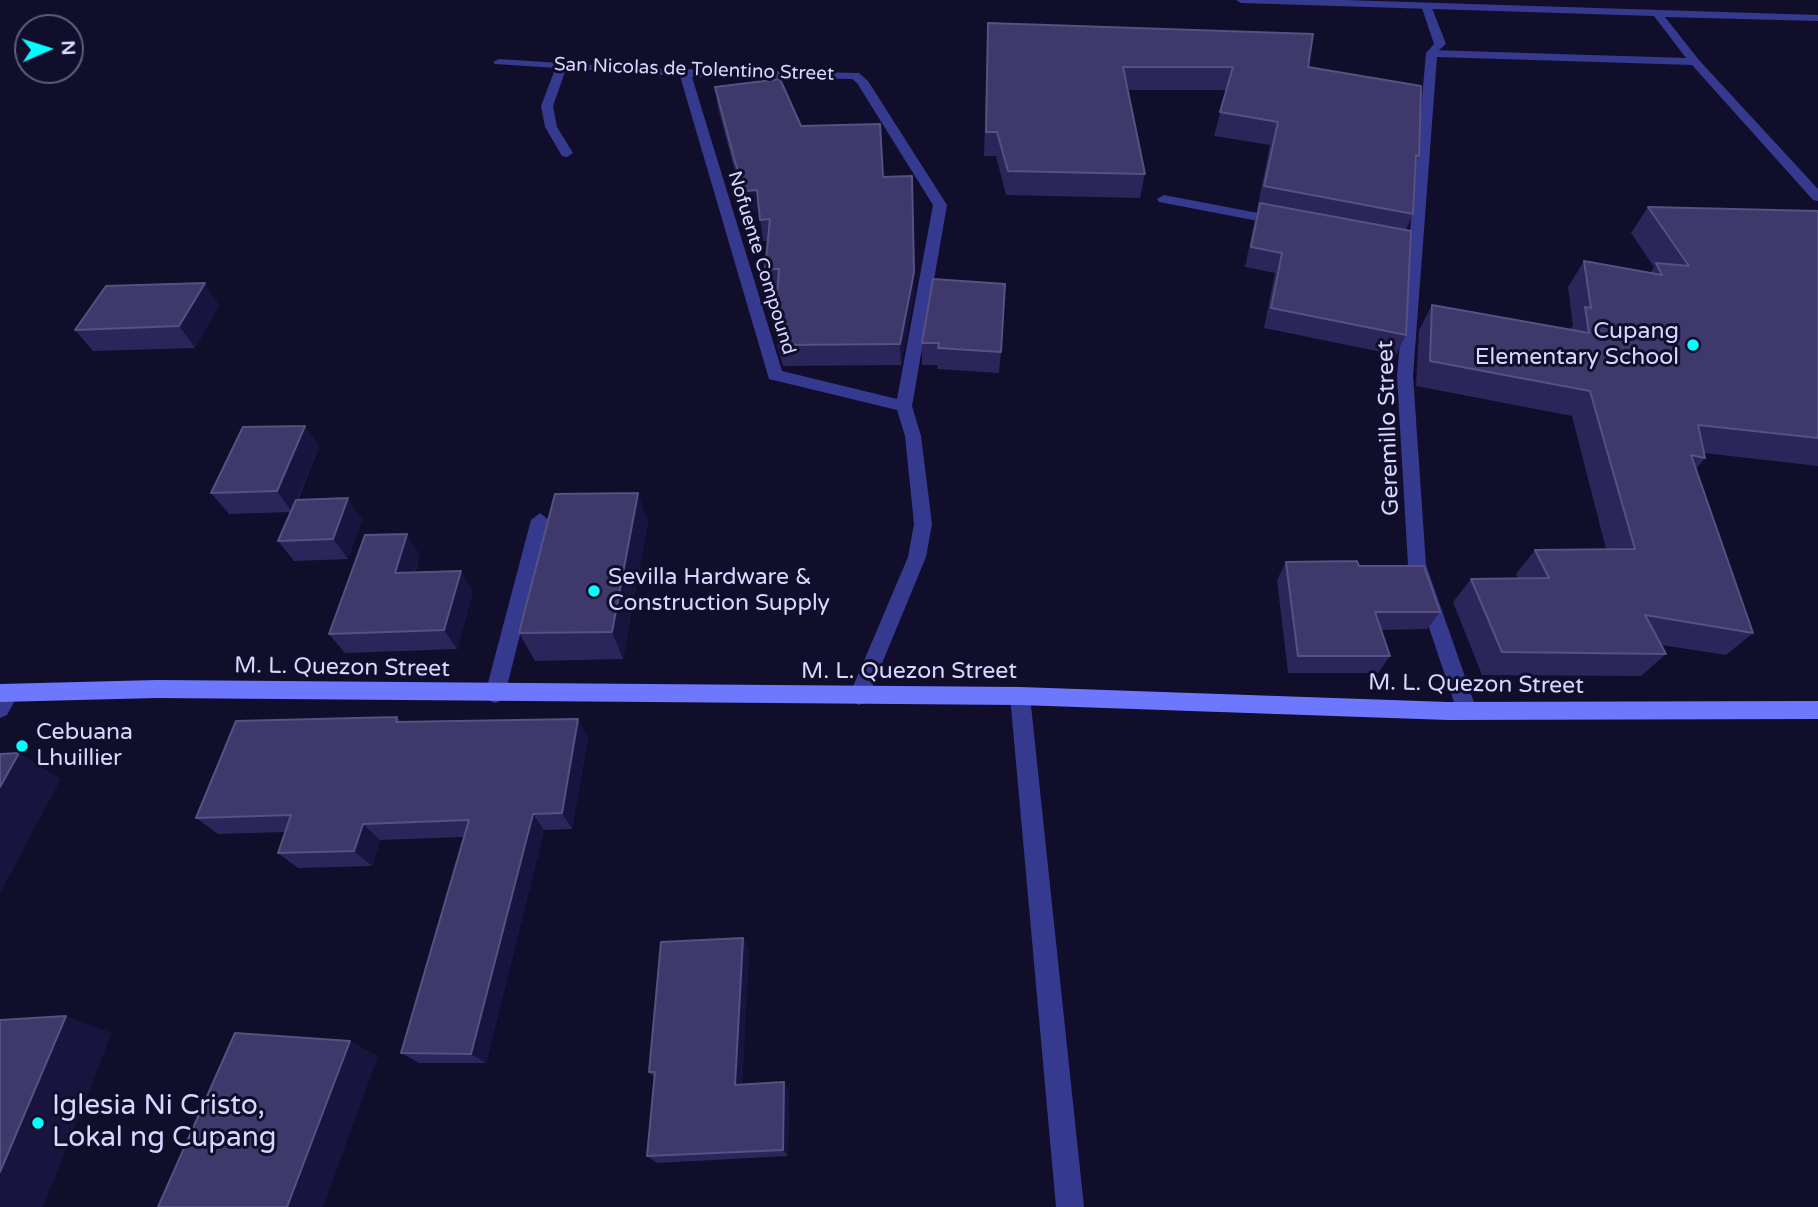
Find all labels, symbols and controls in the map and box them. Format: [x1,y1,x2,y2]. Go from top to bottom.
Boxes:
north arrow [14,14,84,84]
text: N [57,40,79,56]
street label: San Nicolas de Tolentino Street [553,54,835,86]
street label: Nofuente Compound [722,168,800,358]
place label: Cupang Elementary School [1475,318,1679,372]
marker: Cupang Elementary School [1685,337,1701,353]
street label: Geremillo Street [1372,340,1406,516]
place label: Sevilla Hardware & Construction Supply [608,564,830,618]
marker: Sevilla Hardware & Construction Supply [586,583,602,599]
street label: M. L. Quezon Street [234,652,450,684]
street label: M. L. Quezon Street [801,658,1017,686]
street label: M. L. Quezon Street [1368,669,1584,701]
place label: Cebuana Lhuillier [36,719,133,773]
marker: Cebuana Lhuillier [14,738,30,754]
place label: Iglesia Ni Cristo, Lokal ng Cupang [52,1090,276,1156]
marker: Iglesia Ni Cristo, Lokal ng Cupang [30,1115,46,1131]

